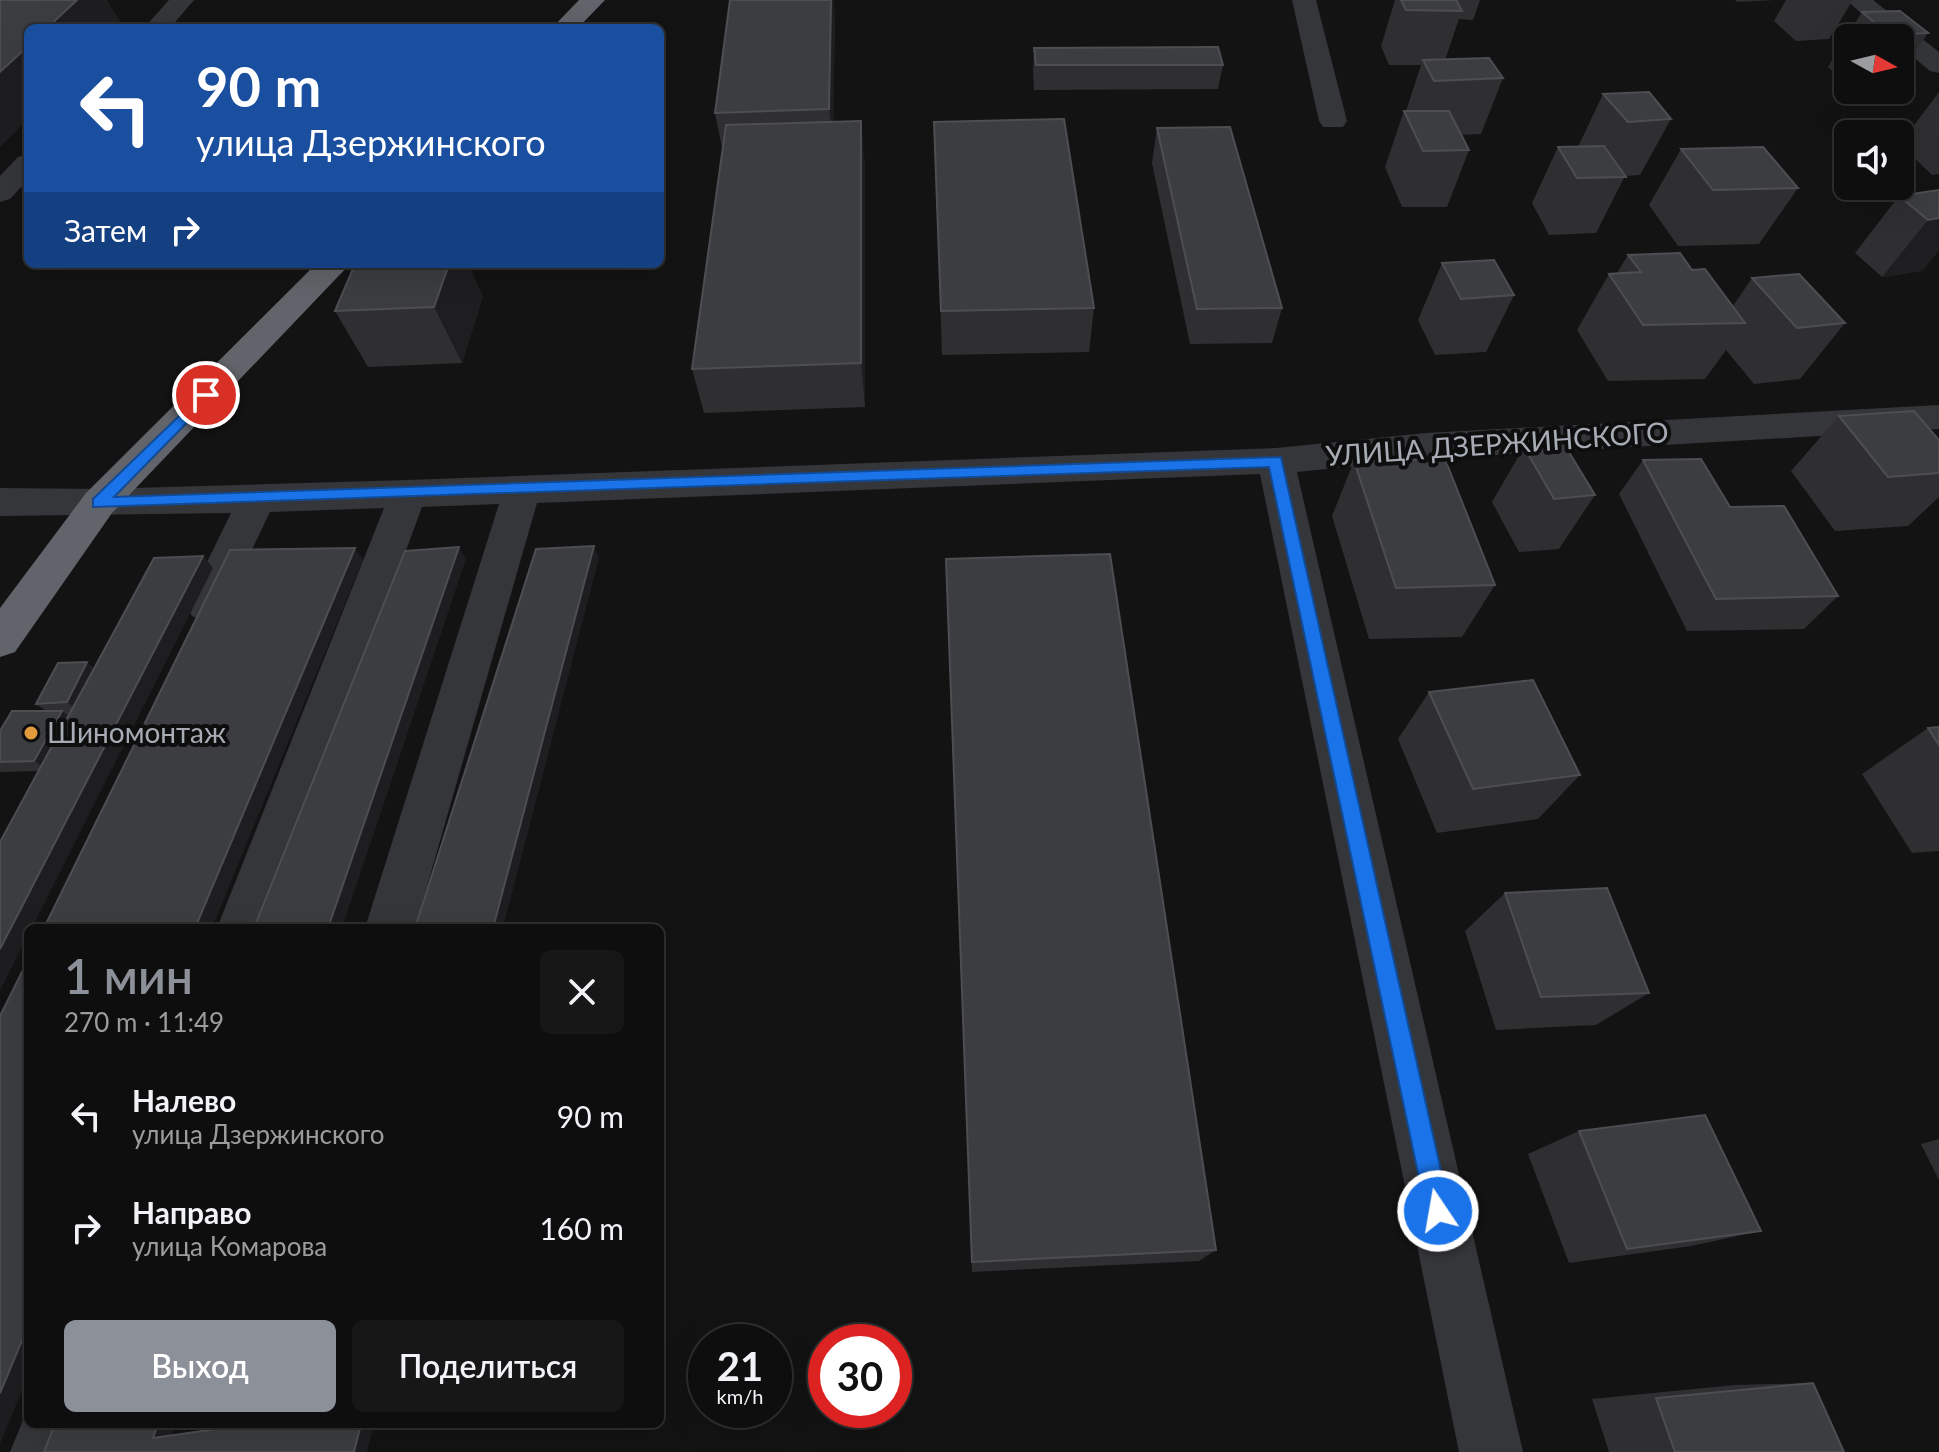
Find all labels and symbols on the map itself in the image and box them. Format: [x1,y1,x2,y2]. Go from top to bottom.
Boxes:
north arrow [1834,24,1914,104]
pin [172,361,240,429]
street label: УЛИЦА ДЗЕРЖИНСКОГО [1324,414,1669,472]
place label: Шиномонтаж [47,715,226,749]
marker: Шиномонтаж [22,724,40,742]
position arrow [1396,1169,1480,1253]
speed limit sign: 30 [808,1324,912,1428]

